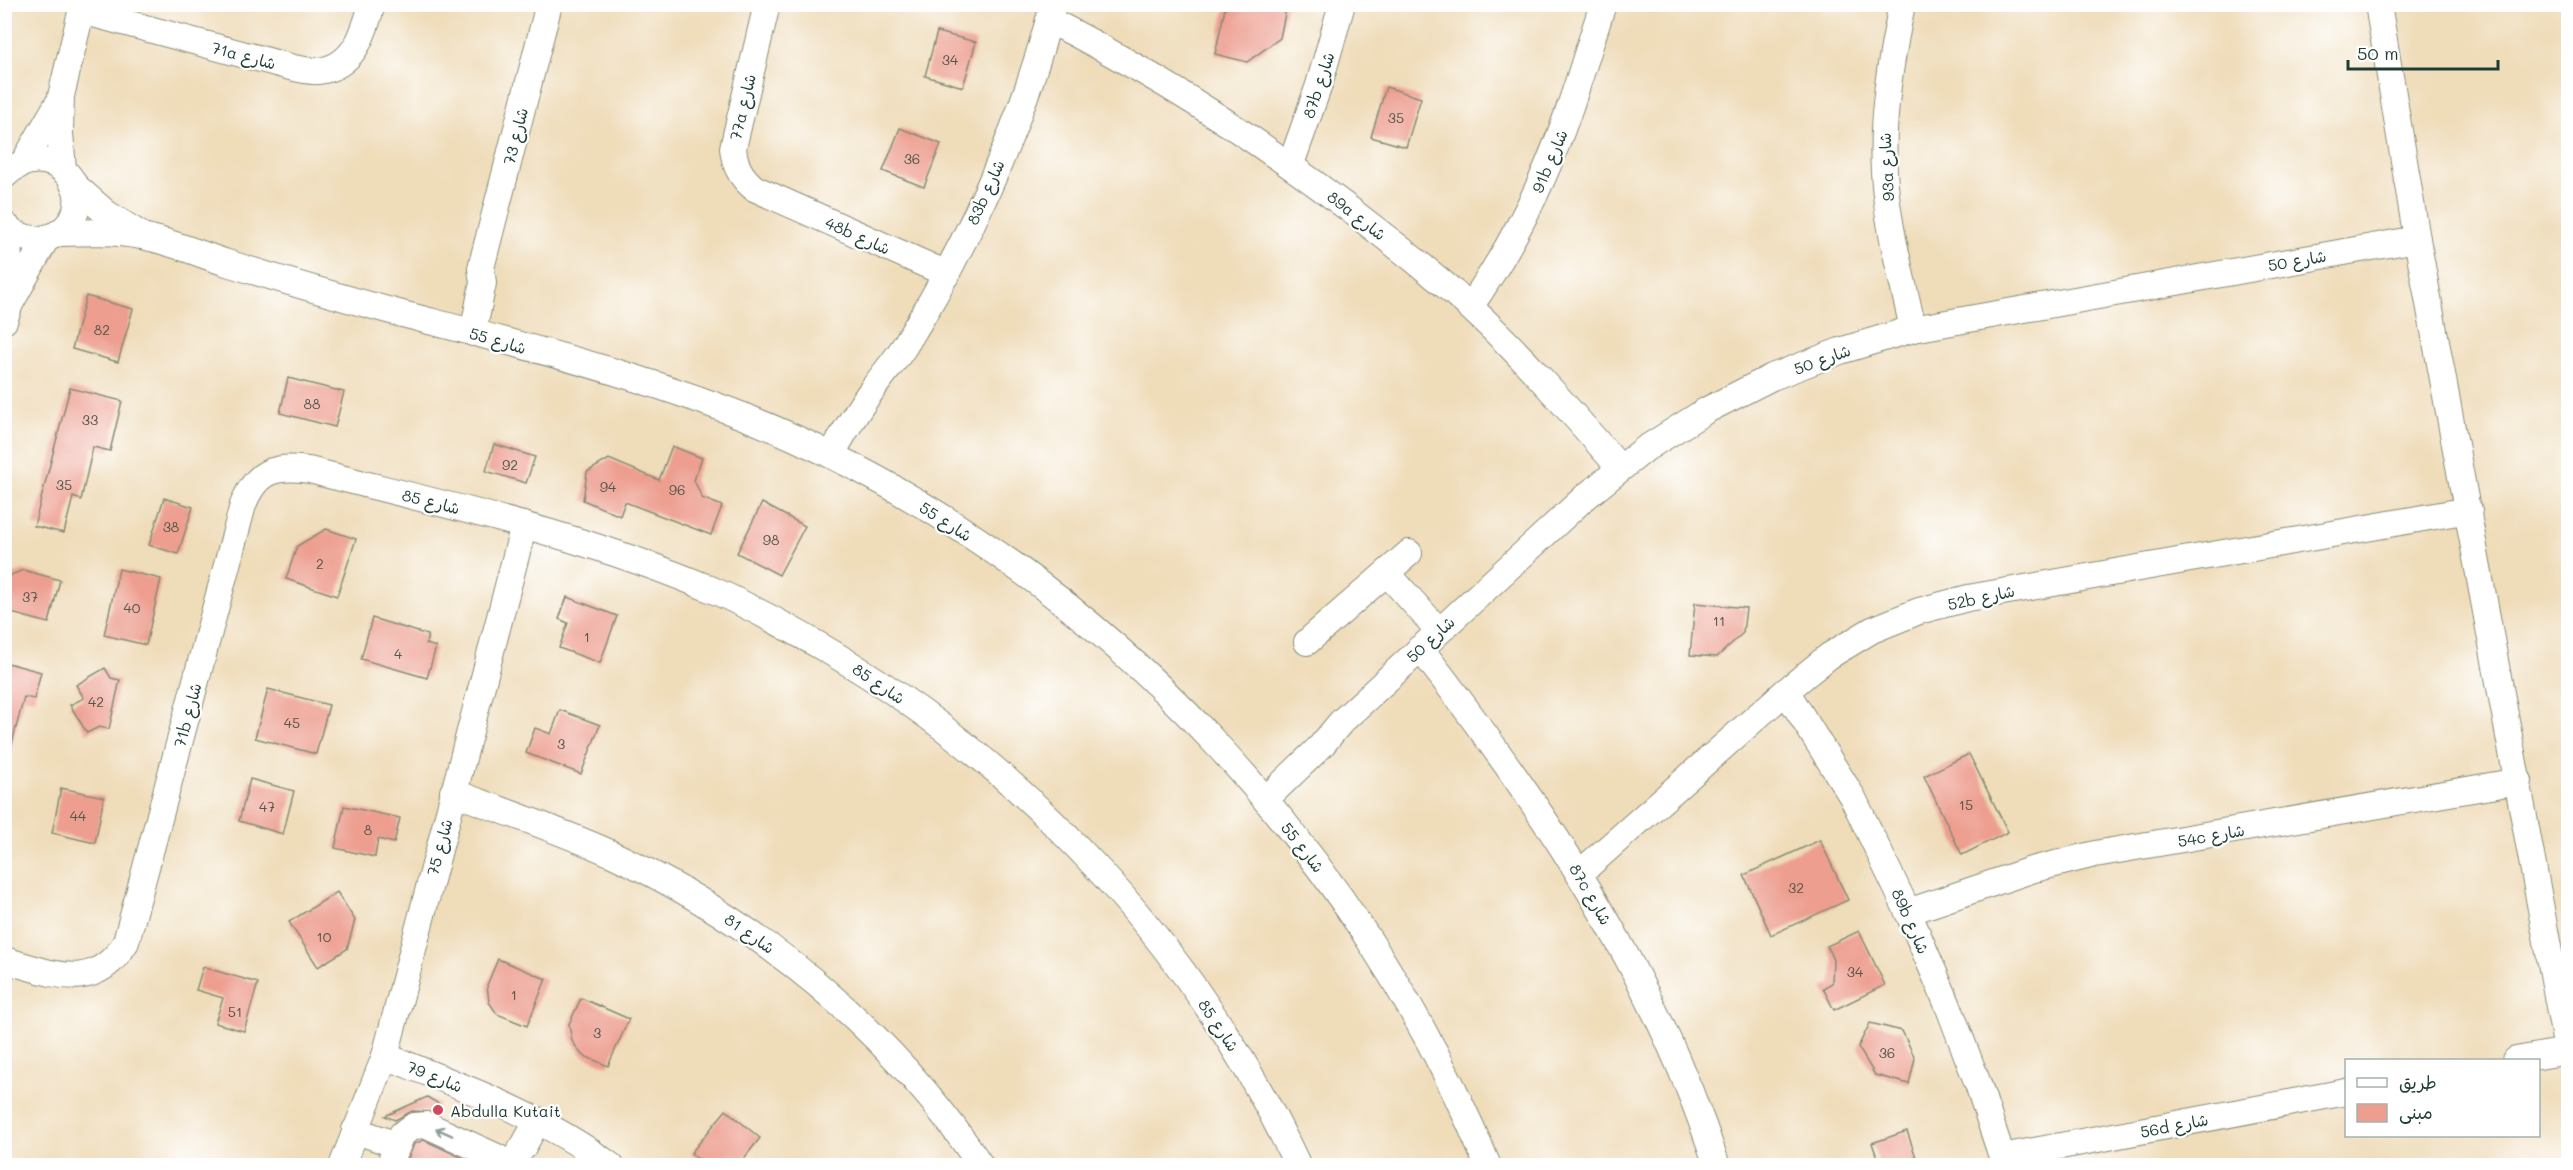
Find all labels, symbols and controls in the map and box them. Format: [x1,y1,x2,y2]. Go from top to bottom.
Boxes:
scale bar [2348,33,2498,71]
street label: 71a شارع [209,36,278,76]
text: 50 m [2357,41,2399,65]
street label: 87b شارع [1297,49,1340,121]
house number: 34 [942,50,959,69]
street label: 77a شارع [724,72,762,143]
street label: شارع 73 [498,105,534,167]
house number: 35 [1388,108,1404,127]
street label: 91b شارع [1526,126,1574,197]
street label: 93a شارع [1874,132,1900,202]
house number: 36 [904,149,920,168]
street label: 83b شارع [961,156,1010,229]
street label: 89a شارع [1322,186,1391,246]
street label: 48b شارع [821,211,894,260]
street label: شارع 50 [2266,245,2328,277]
house number: 82 [94,320,110,339]
street label: شارع 55 [466,322,529,360]
street label: شارع 50 [1791,339,1854,381]
house number: 88 [304,394,320,413]
house number: 33 [82,410,98,429]
house number: 92 [502,455,518,474]
house number: 35 [56,475,72,494]
house number: 94 [600,477,617,496]
house number: 96 [669,480,685,499]
street label: شارع 85 [399,484,462,520]
street label: شارع 55 [915,496,976,547]
house number: 38 [163,517,179,536]
house number: 98 [763,530,779,549]
house number: 2 [316,554,324,573]
street label: 52b شارع [1945,580,2017,616]
house number: 37 [22,587,38,606]
house number: 40 [124,598,141,617]
street label: شارع 50 [1401,611,1460,668]
house number: 11 [1713,611,1725,630]
house number: 1 [584,627,590,646]
house number: 4 [394,644,403,663]
street label: شارع 85 [848,658,909,710]
street label: 71b شارع [168,680,208,750]
house number: 42 [88,692,104,711]
house number: 45 [284,713,300,732]
house number: 3 [557,734,565,753]
house number: 15 [1959,795,1973,814]
house number: 47 [259,797,275,816]
house number: 44 [70,806,87,825]
street label: شارع 75 [421,816,459,878]
street label: شارع 55 [1275,818,1329,878]
street label: 54c شارع [2176,819,2247,853]
house number: 8 [364,820,372,839]
street label: 87c شارع [1563,859,1617,930]
house number: 32 [1788,878,1804,897]
street label: 89b شارع [1886,885,1935,958]
street label: شارع 81 [720,908,779,959]
house number: 10 [317,927,332,946]
house number: 34 [1847,962,1864,981]
house number: 1 [511,985,517,1004]
street label: شارع 85 [1192,995,1244,1056]
house number: 51 [228,1002,242,1021]
house number: 3 [593,1023,601,1042]
house number: 36 [1879,1043,1895,1062]
street label: شارع 79 [403,1055,466,1098]
legend [2345,1059,2540,1137]
text: طريق [2399,1070,2437,1094]
place label: Abdulla Kutait [450,1100,561,1121]
text: مبنى [2399,1100,2433,1124]
marker: Abdulla Kutait [431,1103,445,1117]
street label: 56d شارع [2138,1108,2210,1144]
one-way arrow [435,1126,454,1137]

